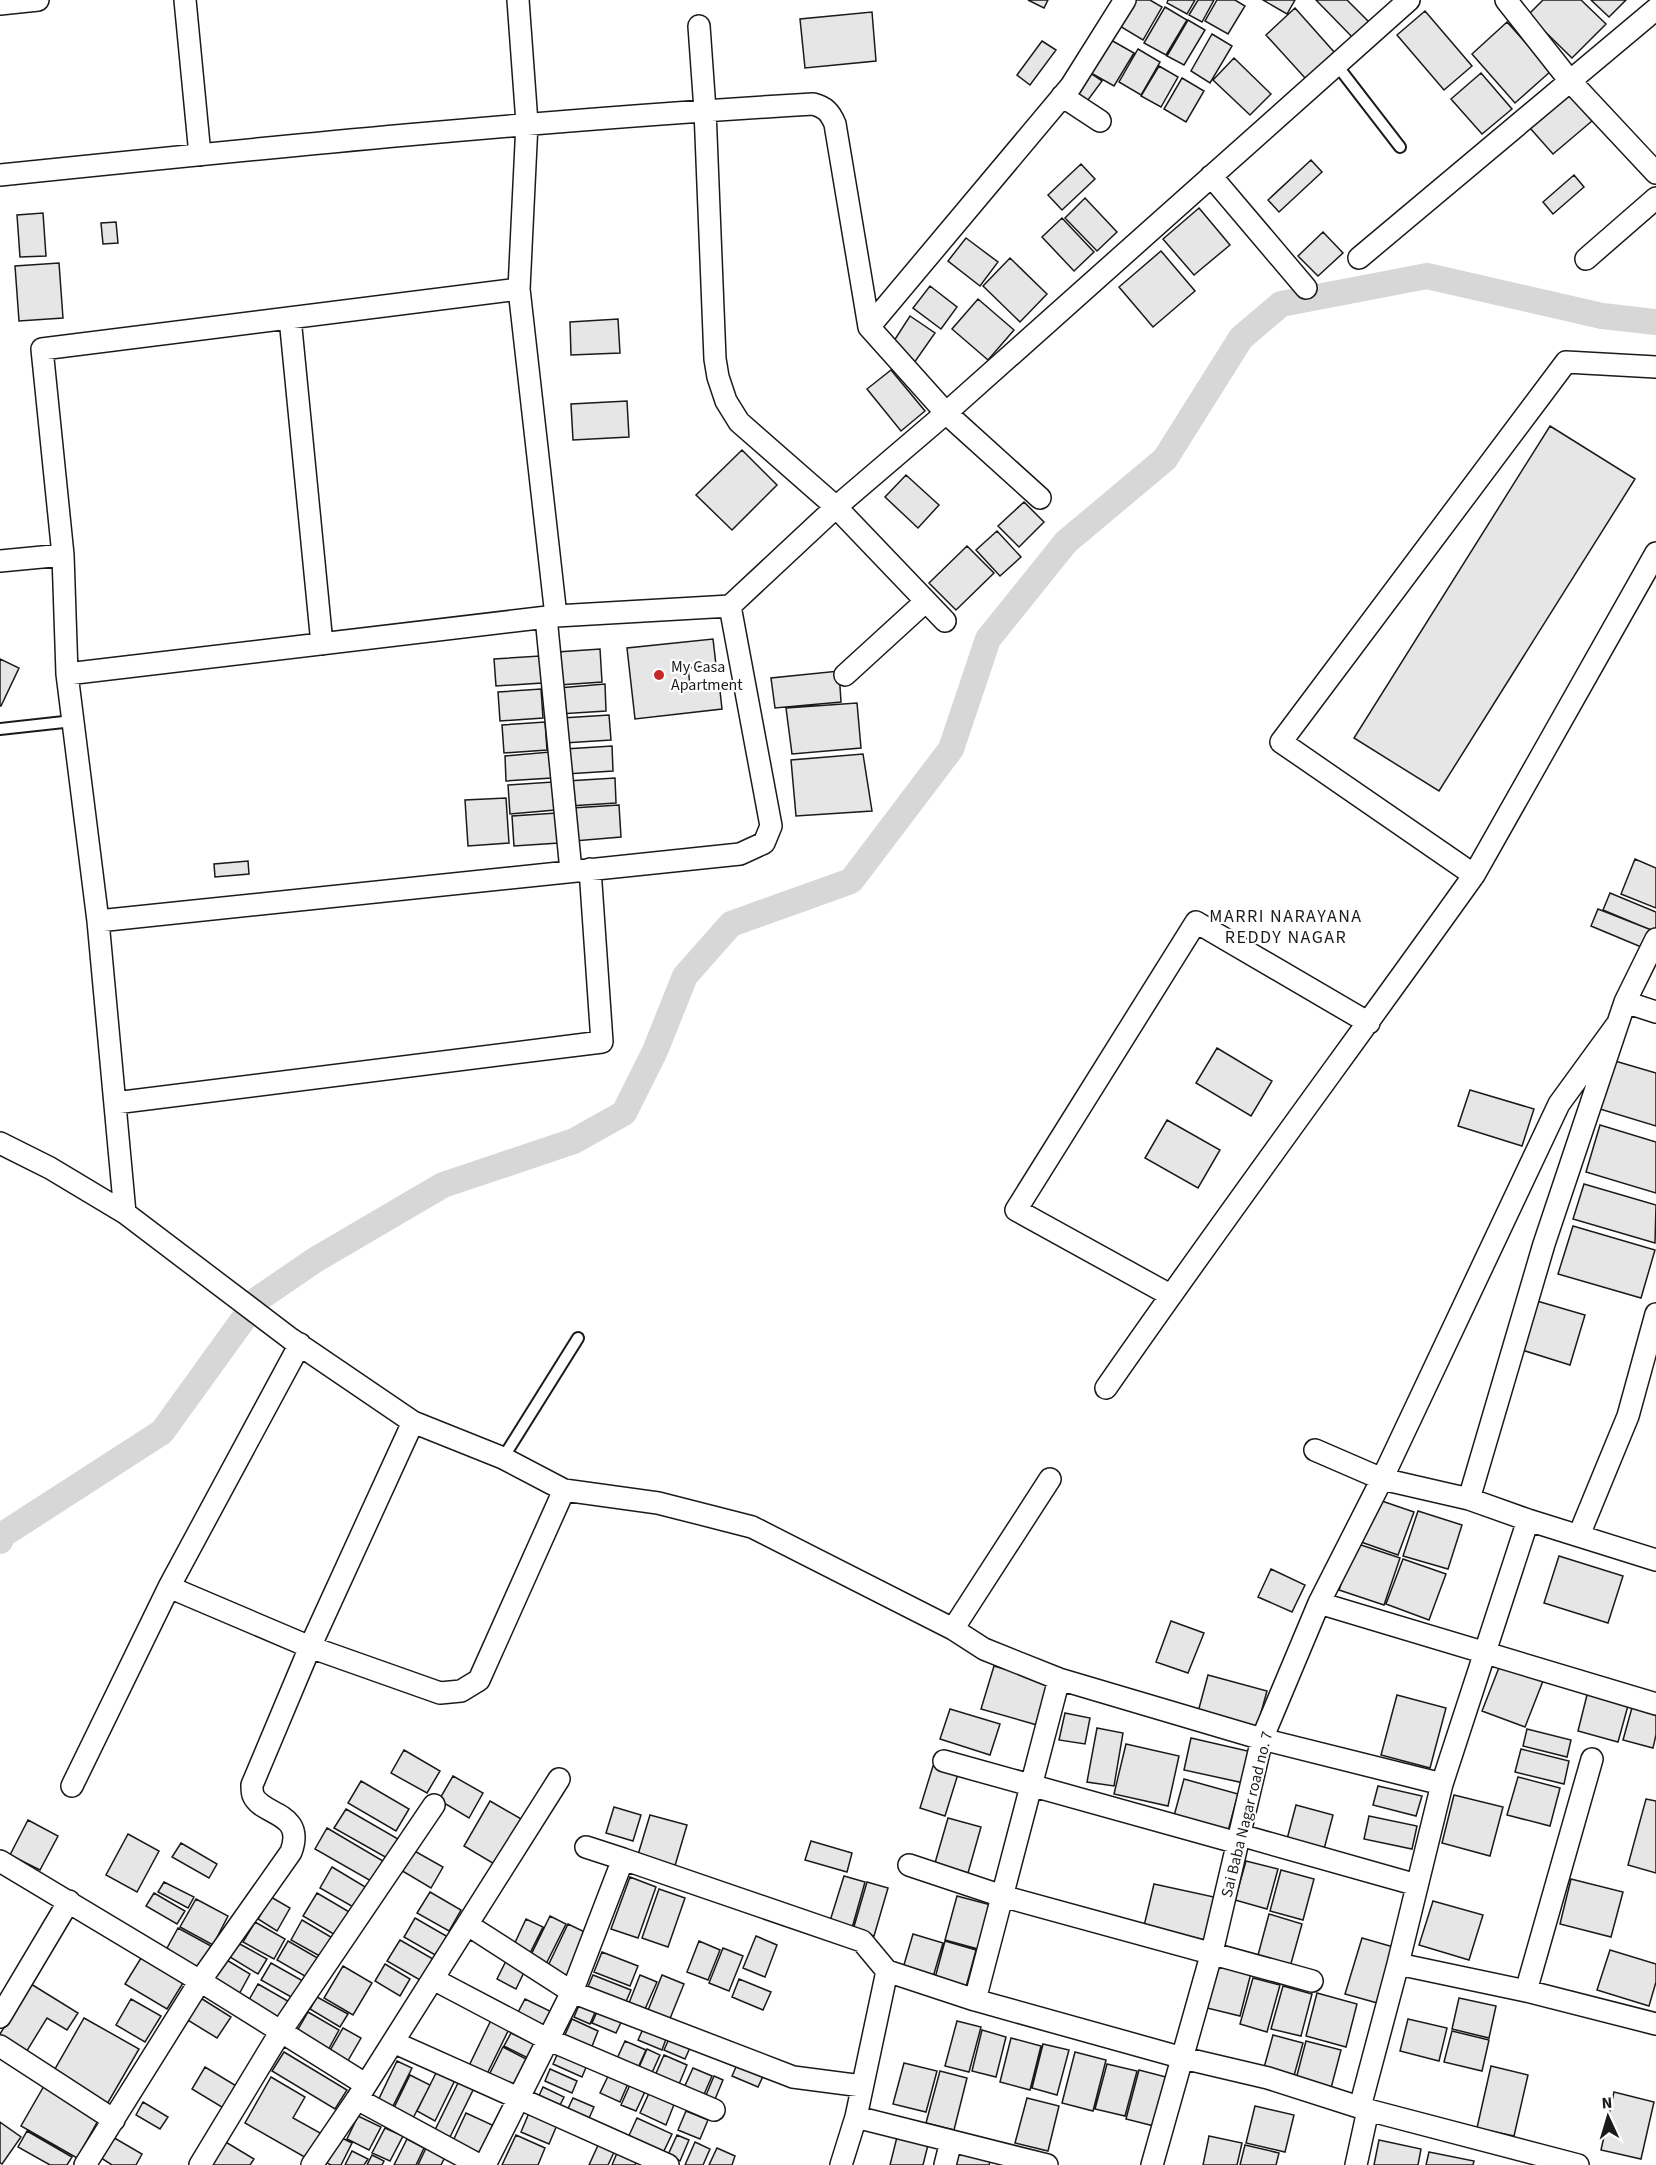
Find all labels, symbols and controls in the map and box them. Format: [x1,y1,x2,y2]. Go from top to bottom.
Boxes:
place label: My Casa Apartment [671,656,743,696]
marker: My Casa Apartment [652,668,666,682]
district label: MARRI NARAYANA REDDY NAGAR [1209,904,1363,950]
street label: Sai Baba Nagar road no. 7 [1216,1729,1278,1900]
north arrow [1578,2087,1638,2147]
text: N [1601,2092,1613,2114]

